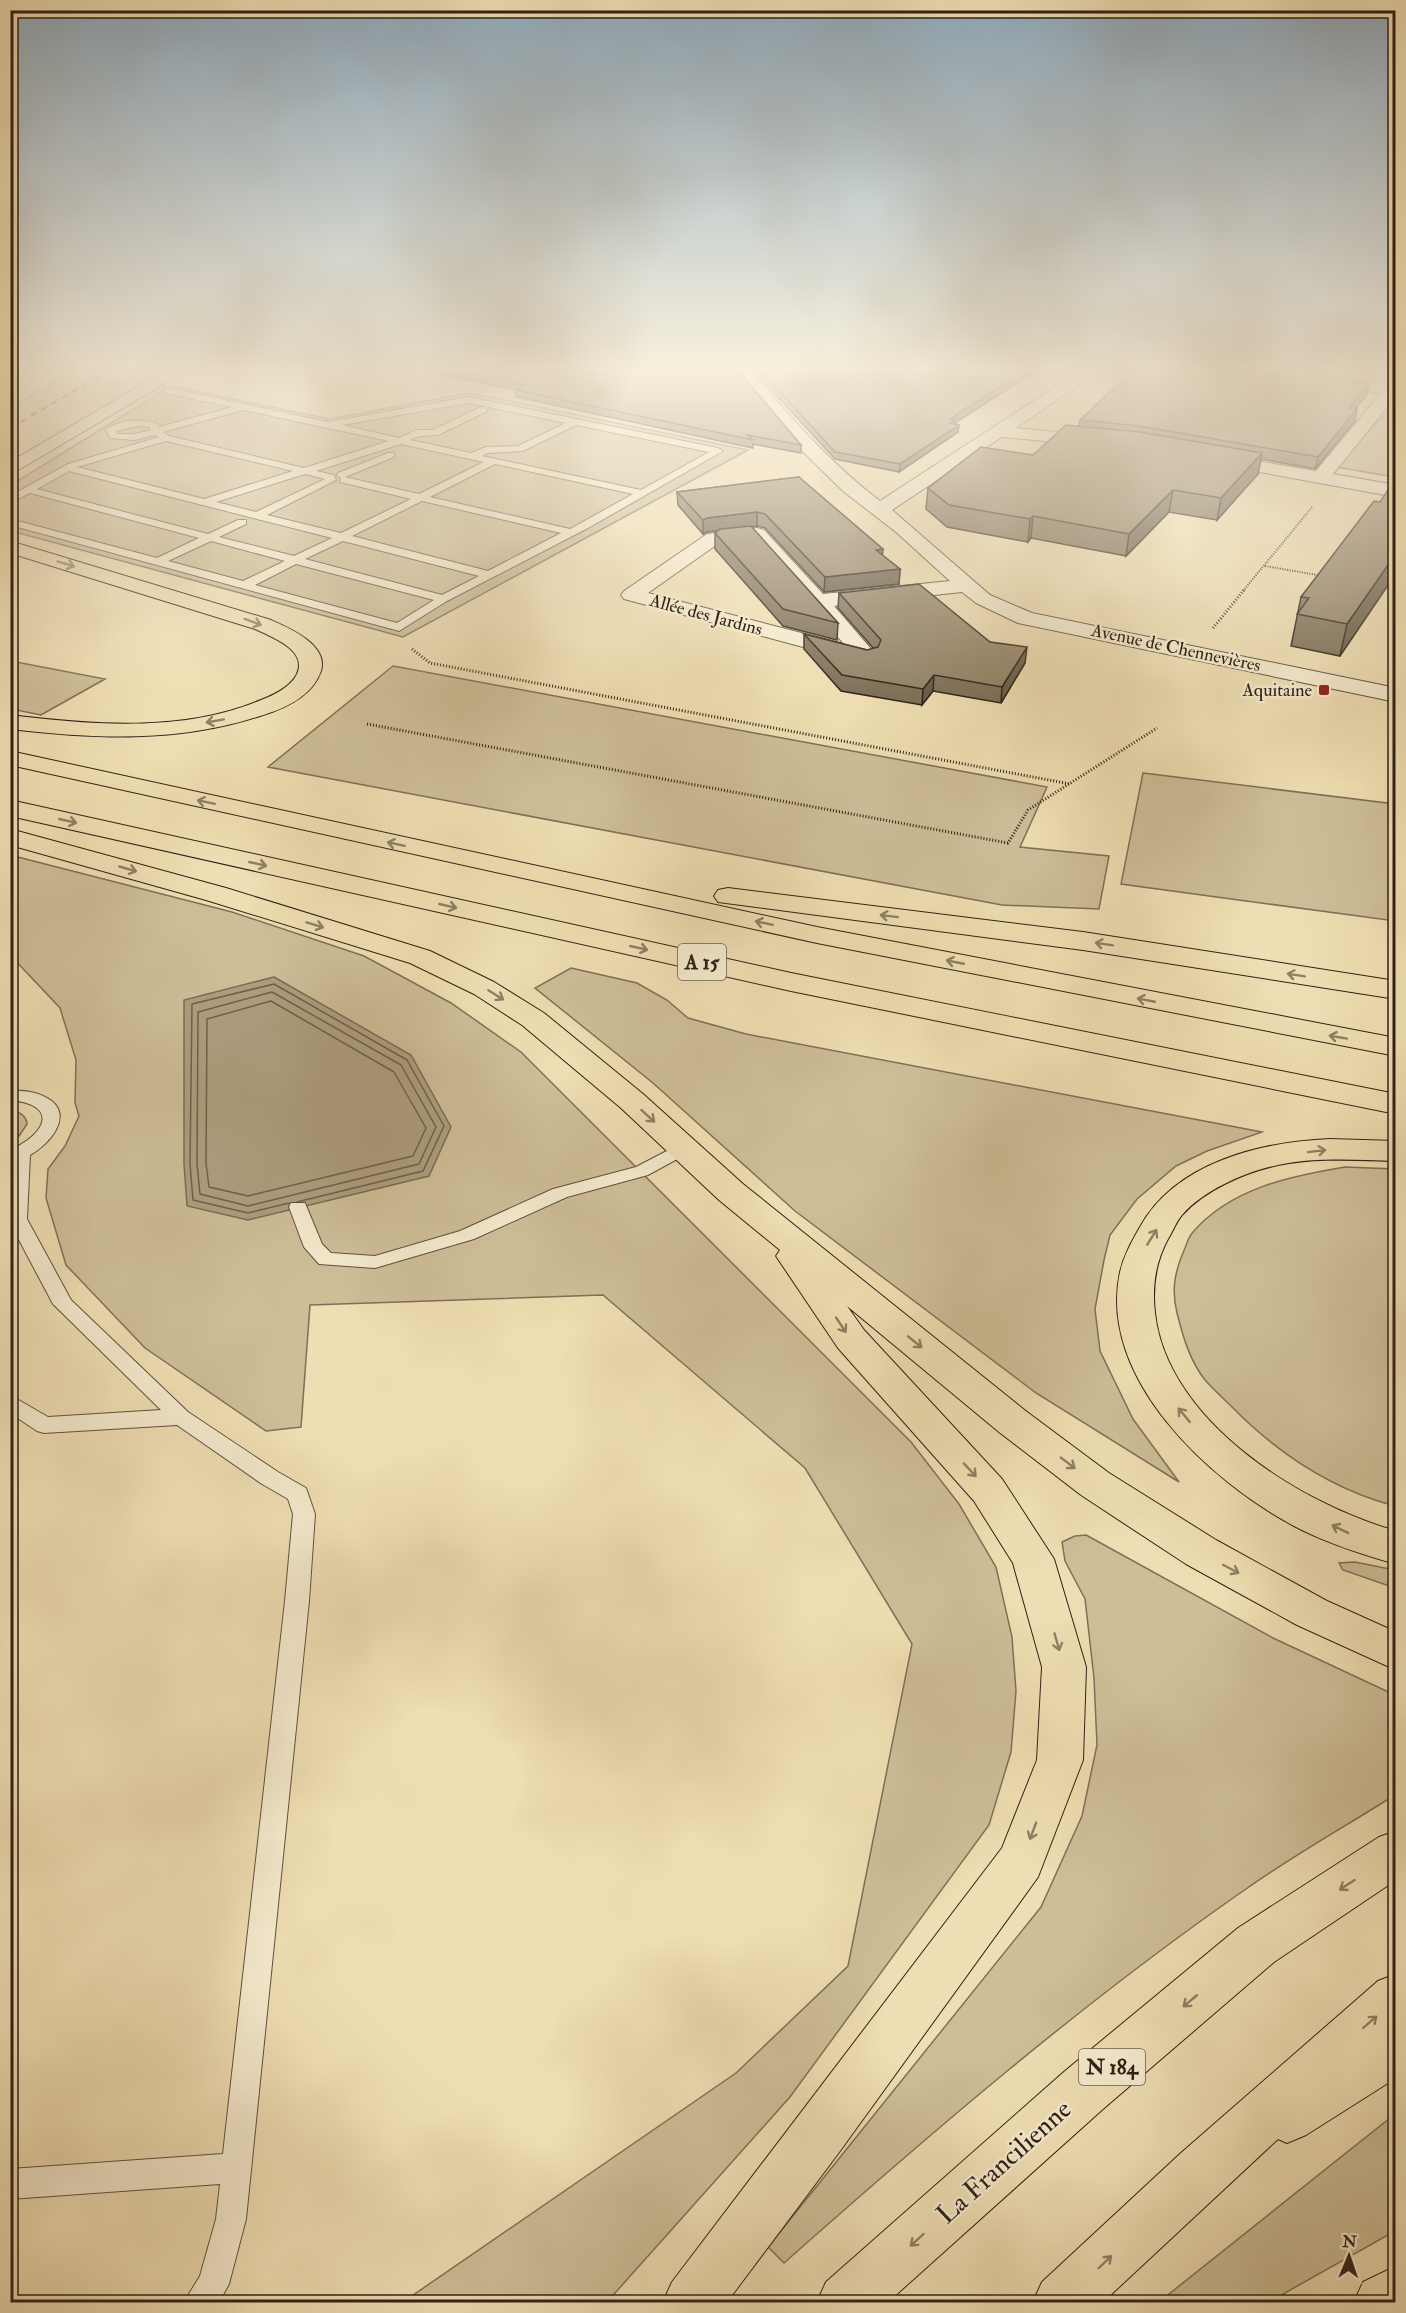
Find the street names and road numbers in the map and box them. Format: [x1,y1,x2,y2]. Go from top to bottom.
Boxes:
street label: Allée des Jardins [646,589,765,641]
street label: Avenue de Chennevières [1088,619,1263,677]
road number: A 15 [678,944,726,980]
road number: N 184 [1079,2049,1145,2085]
street label: La Francilienne [930,2093,1078,2231]

